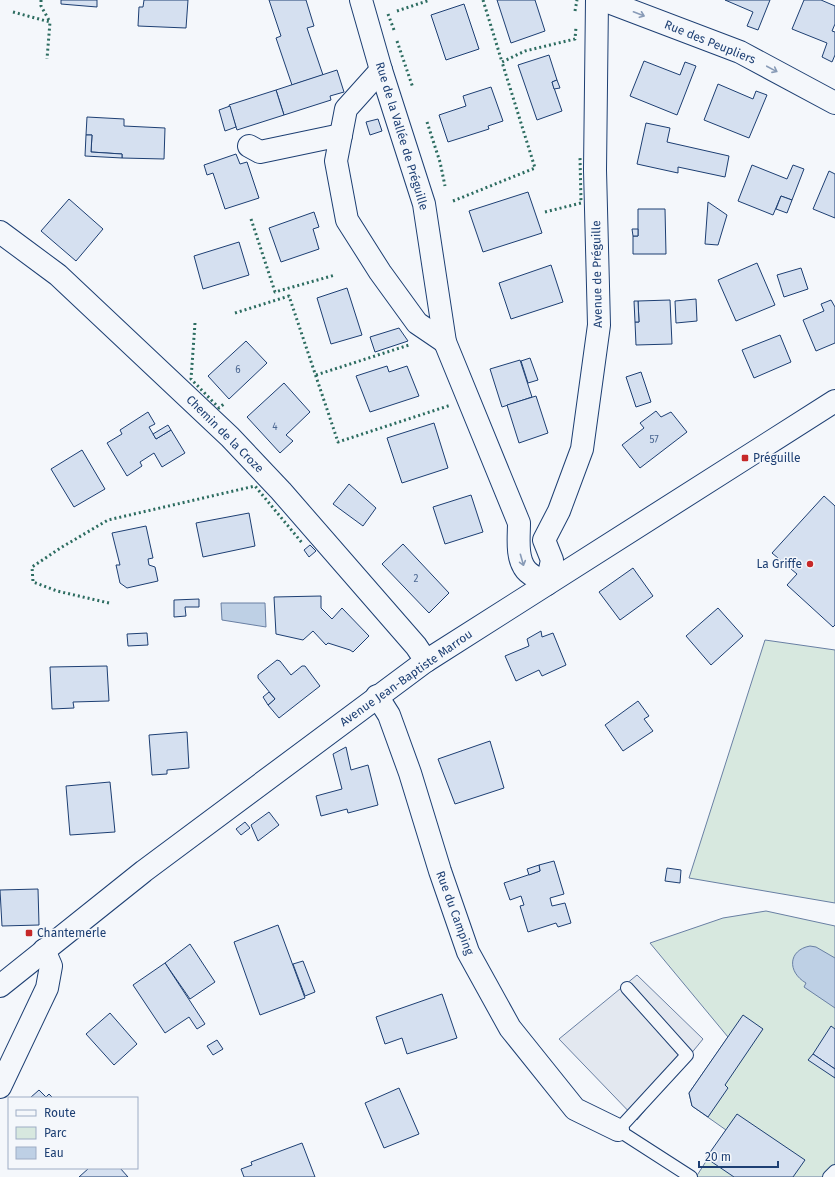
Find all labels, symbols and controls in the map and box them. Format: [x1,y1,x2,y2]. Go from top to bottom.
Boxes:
one-way arrow [633,10,645,18]
street label: Rue des Peupliers [662,17,758,67]
street label: Rue de la Vallée de Préguille [373,60,431,212]
one-way arrow [766,66,778,73]
street label: Avenue de Préguille [589,220,605,328]
house number: 6 [235,364,241,376]
street label: Chemin de la Croze [183,392,267,476]
house number: 4 [272,421,278,433]
house number: 57 [649,434,659,446]
place label: Préguille [753,451,801,465]
marker: Préguille [740,453,750,463]
one-way arrow [519,553,526,566]
place label: La Griffe [756,557,802,571]
marker: La Griffe [805,559,815,569]
house number: 2 [414,573,419,585]
street label: Avenue Jean-Baptiste Marrou [337,627,475,729]
street label: Rue du Camping [433,869,477,958]
place label: Chantemerle [37,926,106,940]
marker: Chantemerle [24,928,34,938]
legend [8,1097,138,1169]
text: Route [44,1106,76,1120]
text: Parc [44,1126,67,1140]
scale bar [699,1143,778,1169]
text: Eau [44,1146,64,1160]
text: 20 m [705,1150,731,1164]

